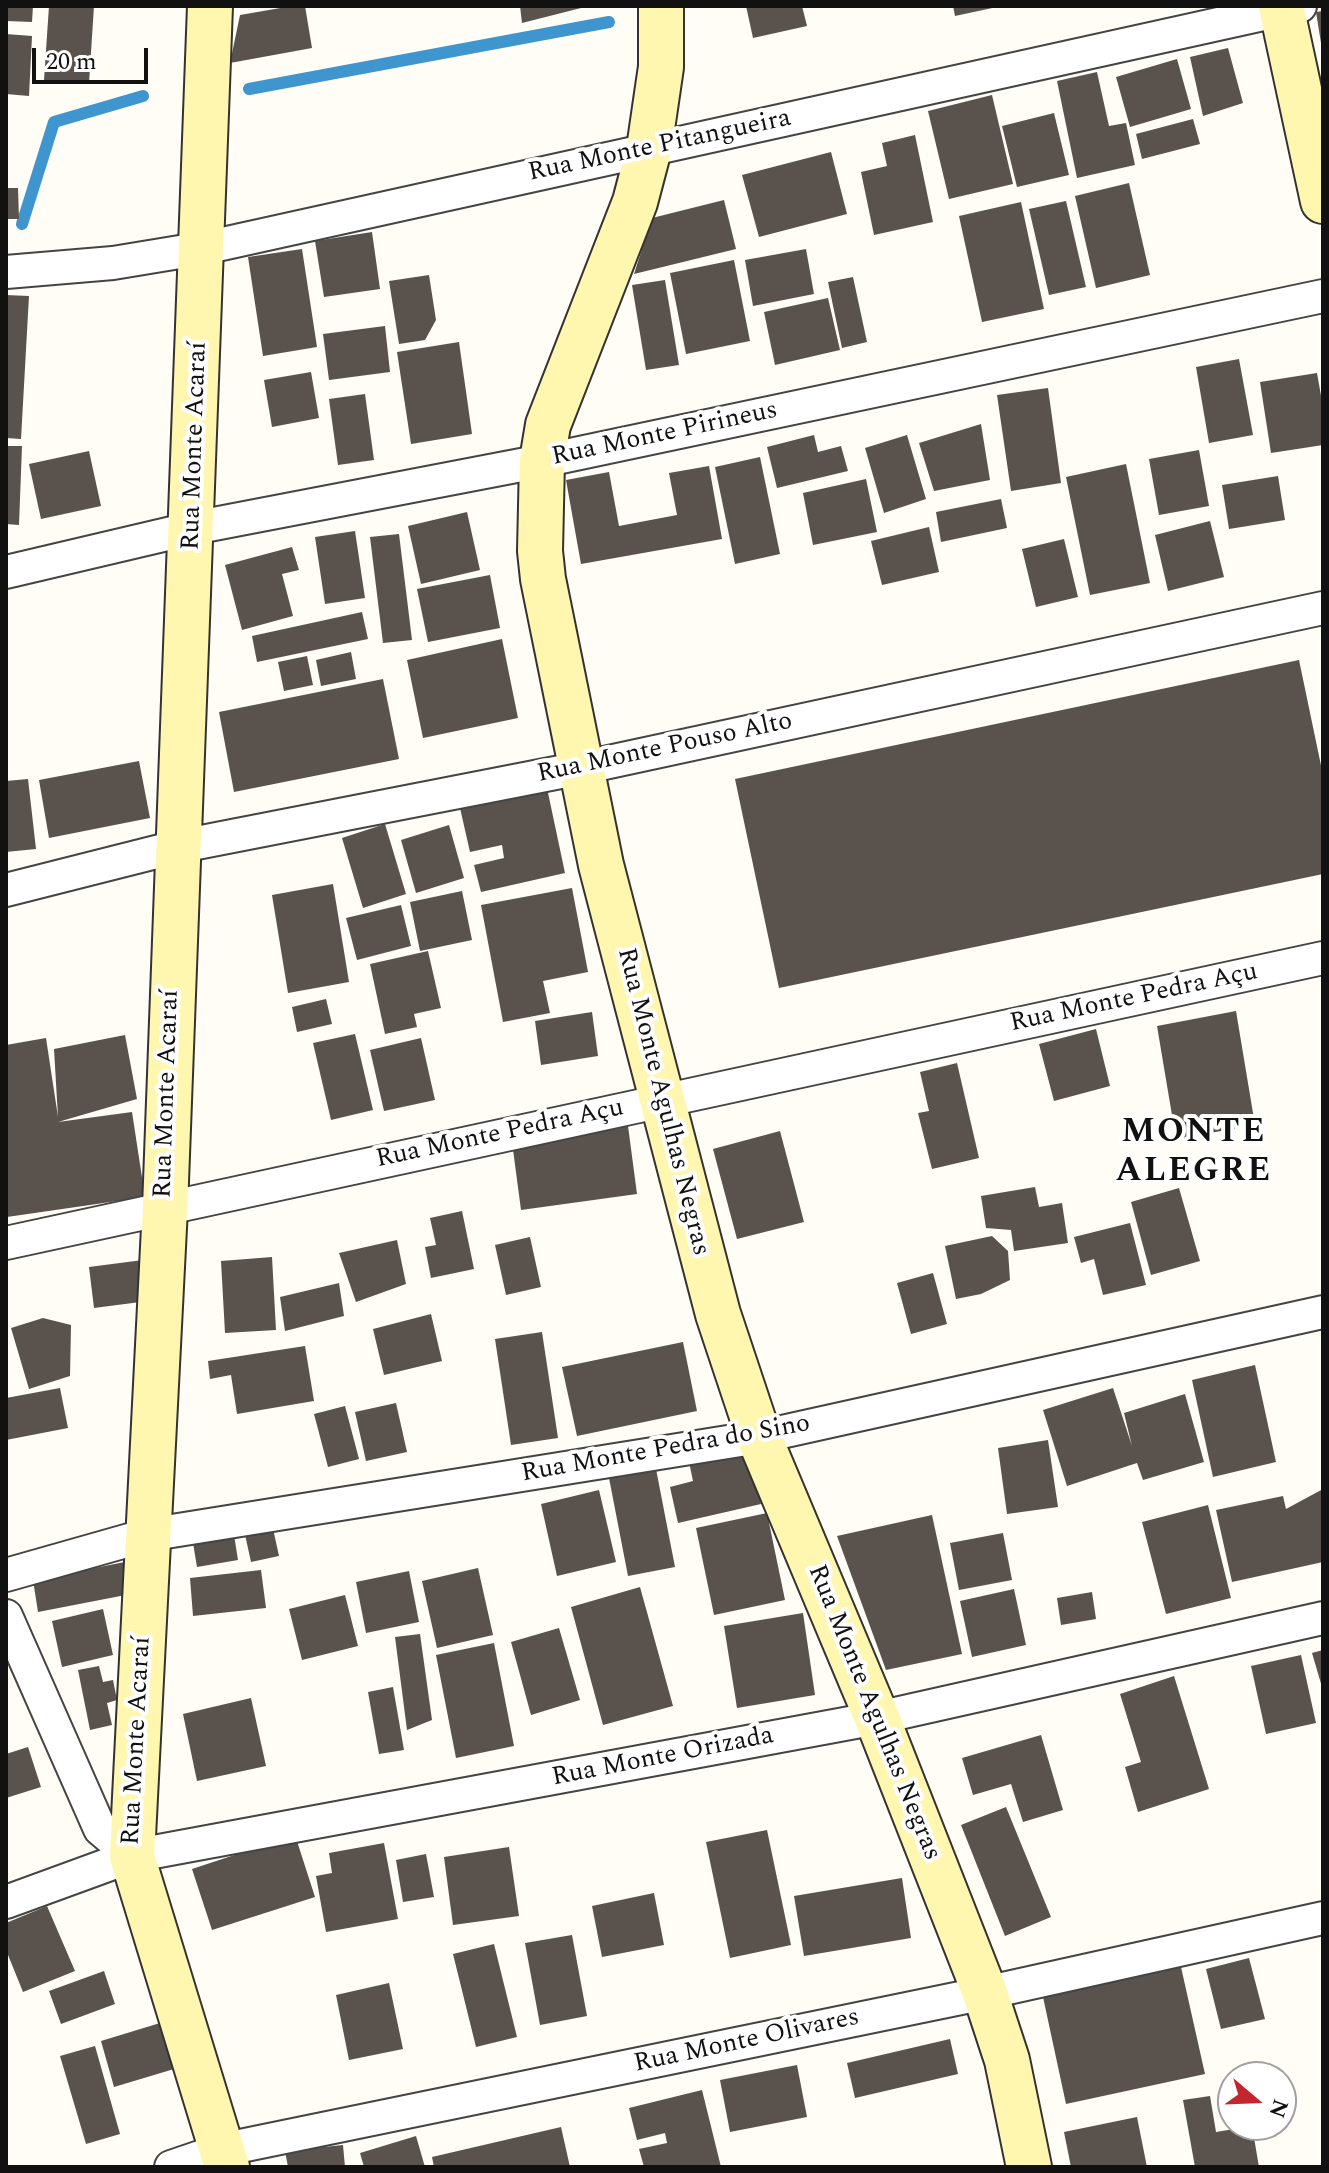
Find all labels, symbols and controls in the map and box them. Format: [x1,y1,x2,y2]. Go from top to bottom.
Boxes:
scale bar [36,32,152,82]
text: 20 m [46,44,97,80]
street label: Rua Monte Pitangueira [526,104,794,190]
street label: Rua Monte Acaraí [177,341,215,551]
street label: Rua Monte Pirineus [549,396,781,474]
street label: Rua Monte Pouso Alto [535,707,795,791]
street label: Rua Monte Agulhas Negras [609,945,715,1259]
street label: Rua Monte Pedra Açu [1007,958,1261,1040]
street label: Rua Monte Acaraí [149,989,187,1199]
street label: Rua Monte Pedra Açu [373,1094,627,1176]
district label: MONTE ALEGRE [1116,1114,1272,1194]
street label: Rua Monte Pedra do Sino [519,1409,813,1491]
street label: Rua Monte Agulhas Negras [799,1561,947,1865]
street label: Rua Monte Acaraí [117,1636,159,1846]
street label: Rua Monte Orizada [549,1721,777,1795]
street label: Rua Monte Olivares [632,2003,862,2081]
north arrow [1217,2061,1297,2141]
text: N [1260,2094,1297,2122]

